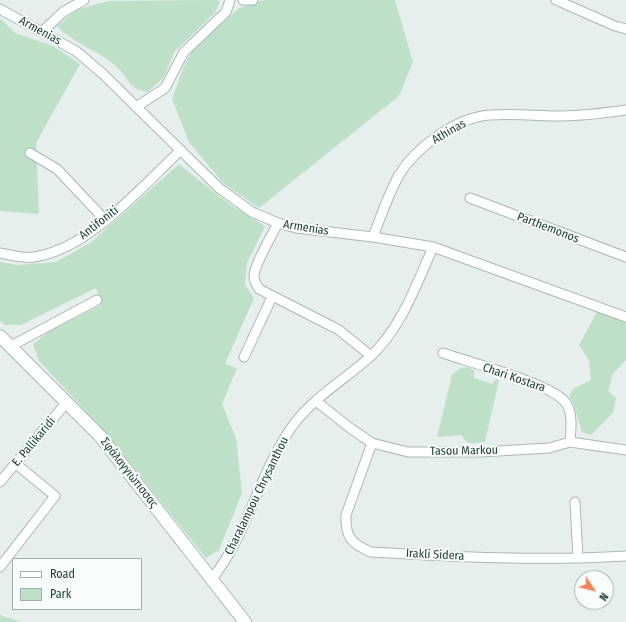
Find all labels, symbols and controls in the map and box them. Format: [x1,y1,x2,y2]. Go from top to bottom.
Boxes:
street label: Armenias [16,14,64,48]
street label: Athinas [429,117,469,147]
street label: Antifoniti [77,203,121,243]
street label: Parthemonos [515,210,581,246]
street label: Armenias [282,217,330,239]
street label: Chari Kostara [481,361,547,395]
street label: E. Pallikaridi [9,414,59,470]
street label: Σφάλαγγιώτισσας [97,435,161,511]
street label: Charalampou Chrysanthou [222,435,292,557]
street label: Tasou Markou [430,443,498,459]
street label: Irakli Sidera [405,546,465,564]
legend [12,558,142,610]
text: Road [50,567,75,581]
north arrow [574,570,614,610]
text: Park [50,587,71,601]
text: N [596,590,611,603]

